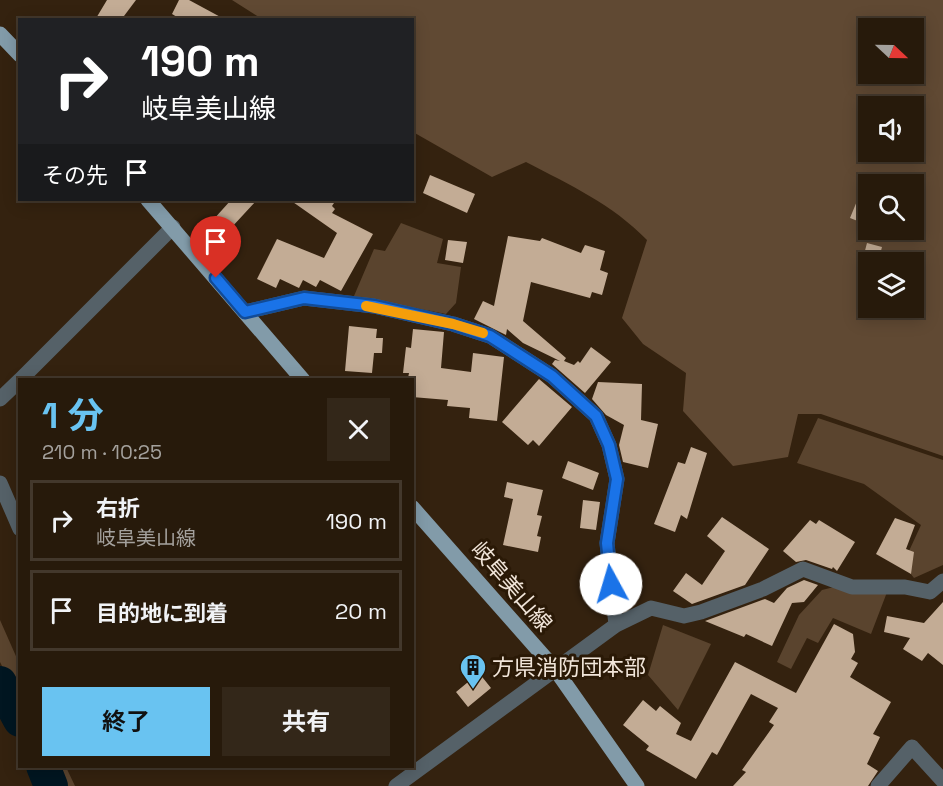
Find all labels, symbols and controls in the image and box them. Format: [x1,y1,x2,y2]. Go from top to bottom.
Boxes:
north arrow [858,18,924,84]
map controls [858,18,924,318]
text: 190 m [141,35,260,88]
icon: right [42,42,120,120]
text: 岐阜美山線 [141,91,276,126]
button: sound [858,96,924,162]
icon: arrive [120,156,153,189]
text: その先 [42,161,108,189]
button: search [858,174,924,240]
pin [190,216,241,278]
icon: arrive [199,225,232,258]
button: layers [858,252,924,318]
text: 1 分 [42,393,103,439]
button: close [327,398,390,461]
text: 210 m · 10:25 [42,439,162,465]
text: 右折 [96,494,140,522]
icon: right [45,504,78,537]
text: 190 m [326,507,387,535]
text: 岐阜美山線 [96,525,196,551]
street label: 岐阜美山線 [465,535,559,637]
position arrow [579,552,643,616]
icon: arrive [45,594,78,627]
text: 20 m [335,597,387,625]
text: 目的地に到着 [96,599,228,627]
building icon: 方県消防団本部 [458,652,488,690]
place label: 方県消防団本部 [492,653,646,681]
button: 終了 [42,687,210,756]
button: 共有 [222,687,390,756]

